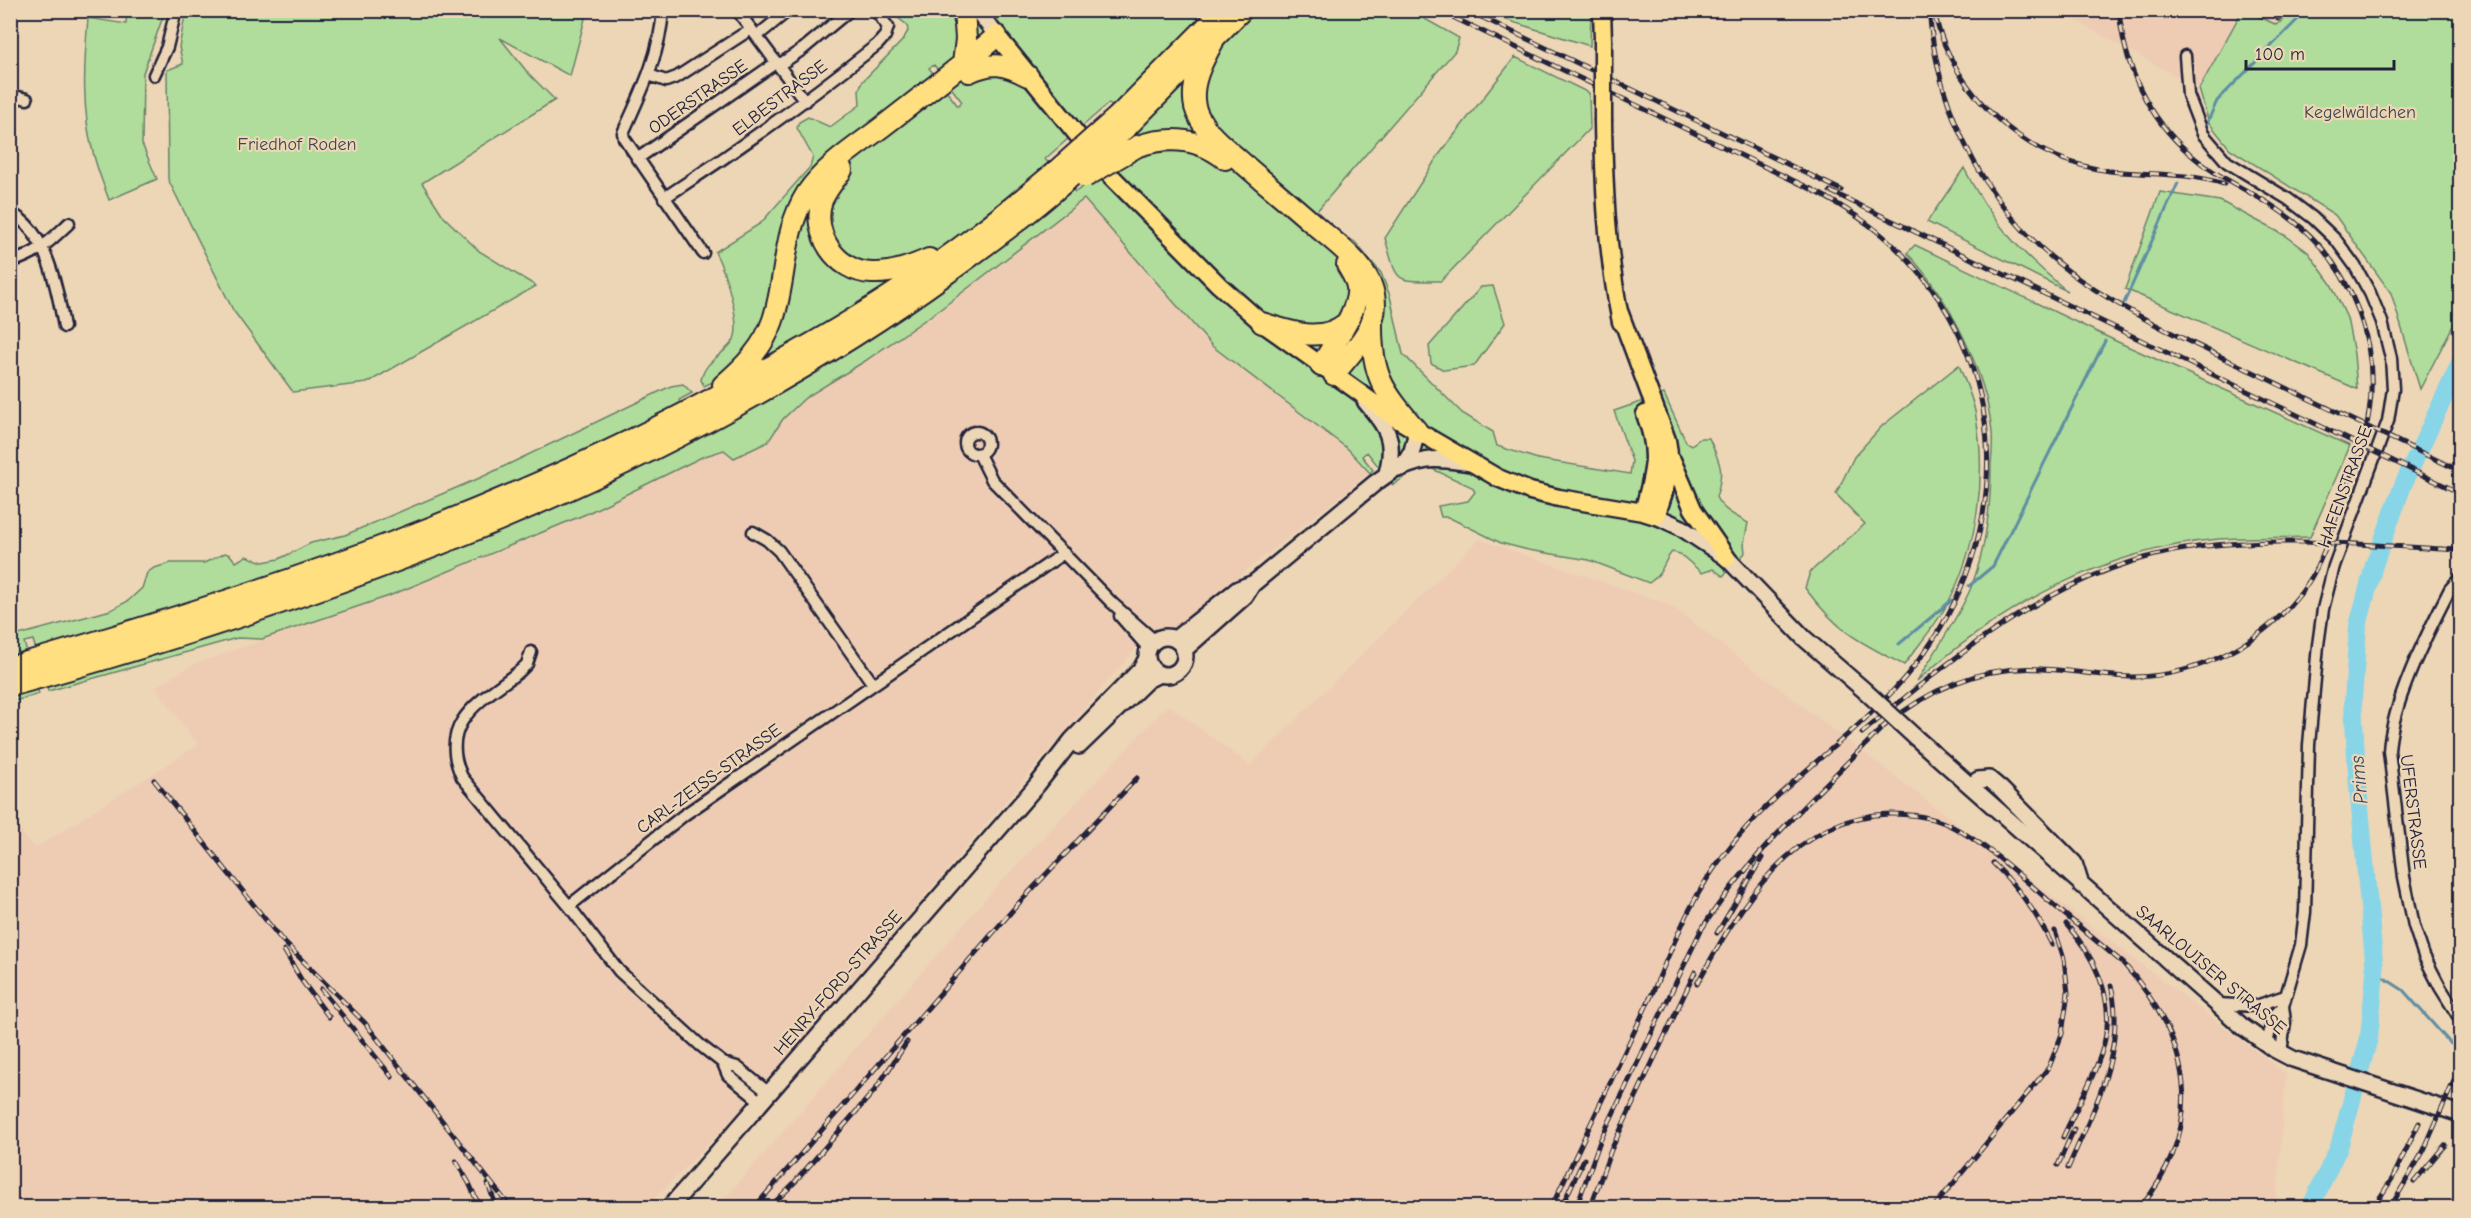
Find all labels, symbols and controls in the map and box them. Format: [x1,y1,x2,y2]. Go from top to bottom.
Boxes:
scale bar [2246,33,2394,71]
text: 100 m [2255,44,2305,65]
street label: ODERSTRASSE [645,55,752,139]
street label: ELBESTRASSE [729,55,832,140]
park label: Kegelwäldchen [2304,102,2416,123]
park label: Friedhof Roden [238,134,356,155]
street label: HAFENSTRASSE [2313,423,2377,551]
street label: CARL-ZEISS-STRASSE [633,719,786,839]
street label: UFERSTRASSE [2396,753,2430,871]
water label: Prims [2345,754,2373,805]
street label: SAARLOUISER STRASSE [2132,901,2291,1039]
street label: HENRY-FORD-STRASSE [769,906,907,1060]

